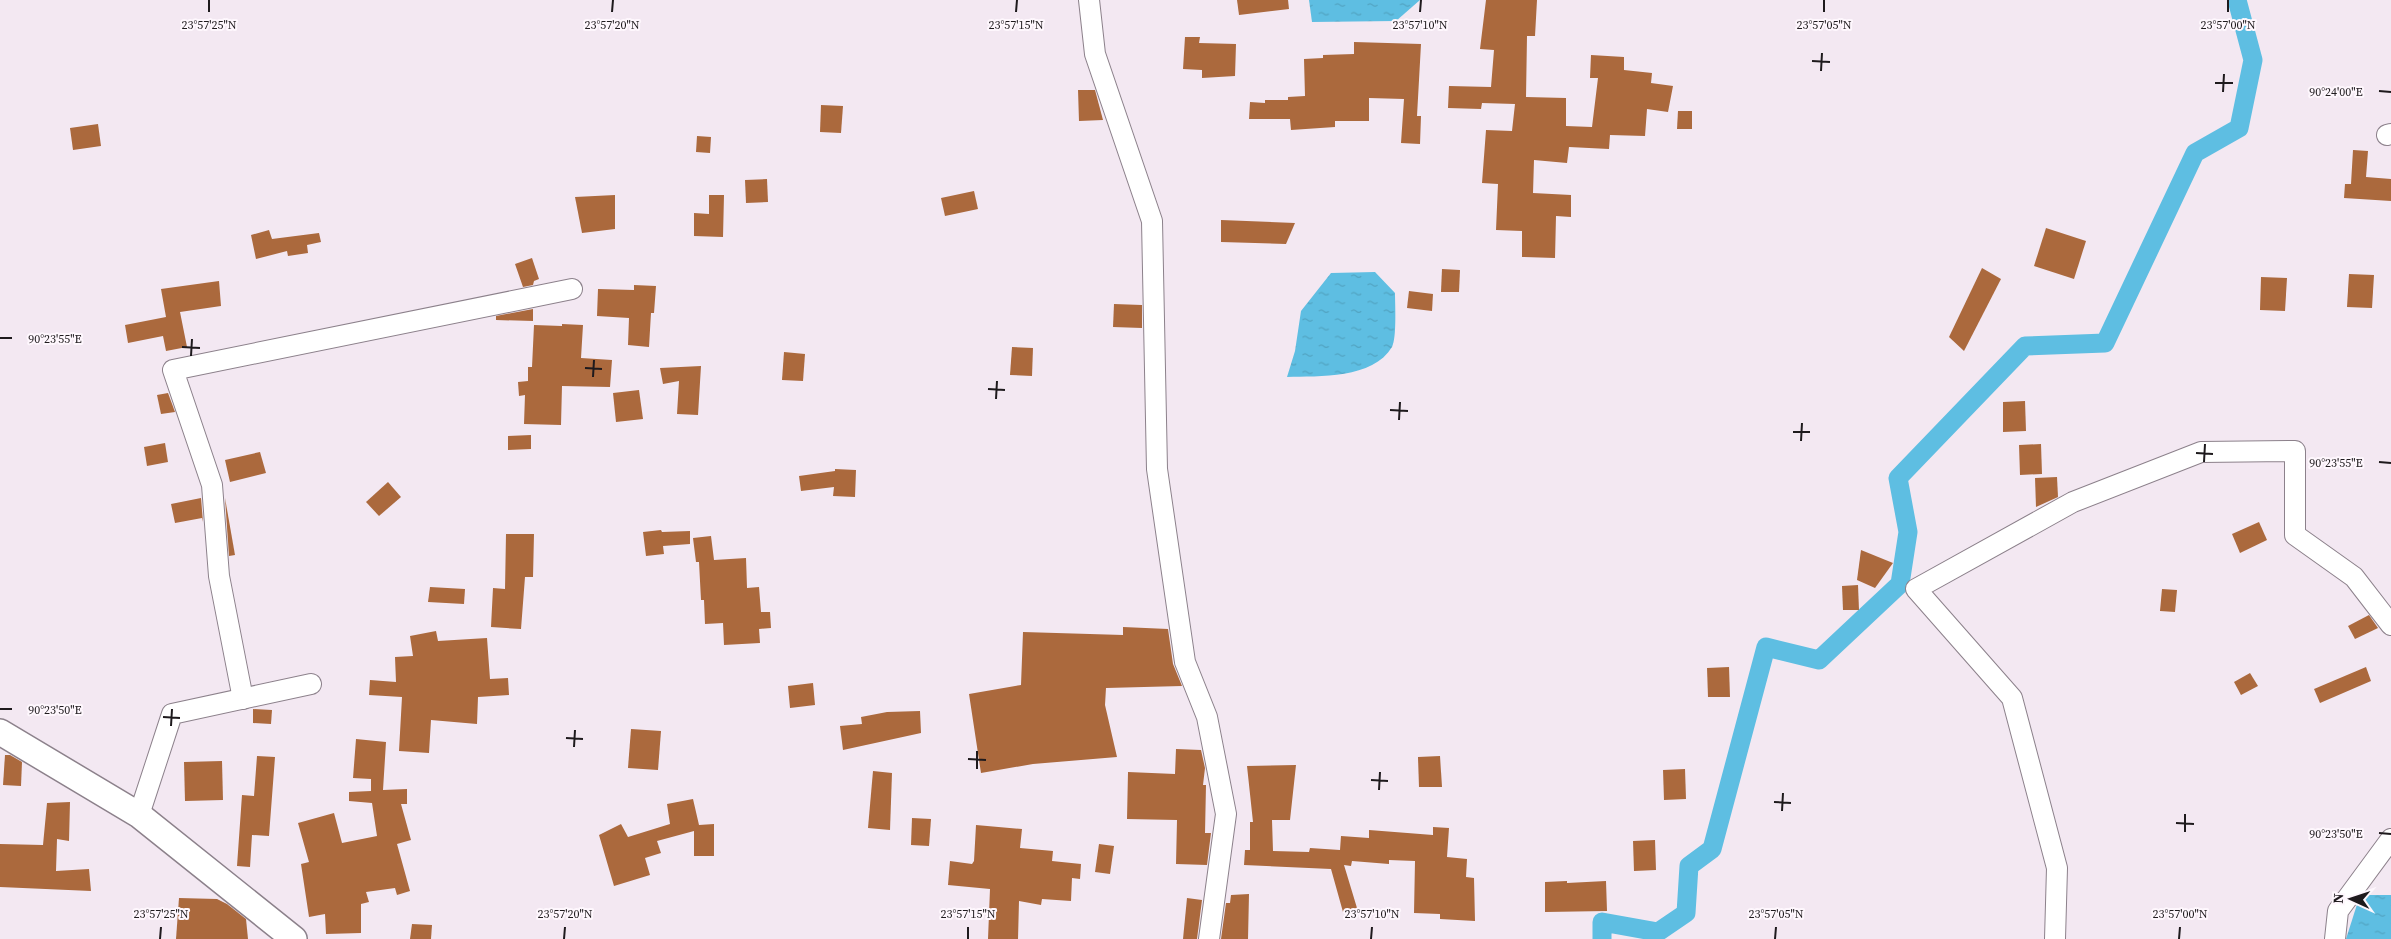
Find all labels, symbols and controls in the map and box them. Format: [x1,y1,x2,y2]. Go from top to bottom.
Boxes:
text: 23°57'25"N [181,17,237,33]
text: 23°57'20"N [584,17,640,33]
text: 23°57'15"N [988,17,1044,33]
text: 23°57'10"N [1392,17,1448,33]
text: 23°57'05"N [1796,17,1852,33]
text: 23°57'00"N [2200,17,2256,33]
text: 90°24'00"E [2309,84,2363,100]
text: 90°23'55"E [28,331,82,347]
text: 90°23'55"E [2309,455,2363,471]
text: 90°23'50"E [28,702,82,718]
text: 90°23'50"E [2309,826,2363,842]
north arrow [2326,874,2376,924]
text: N [2328,893,2348,904]
text: 23°57'25"N [133,906,189,922]
text: 23°57'20"N [537,906,593,922]
text: 23°57'15"N [940,906,996,922]
text: 23°57'10"N [1344,906,1400,922]
text: 23°57'05"N [1748,906,1804,922]
text: 23°57'00"N [2152,906,2208,922]

